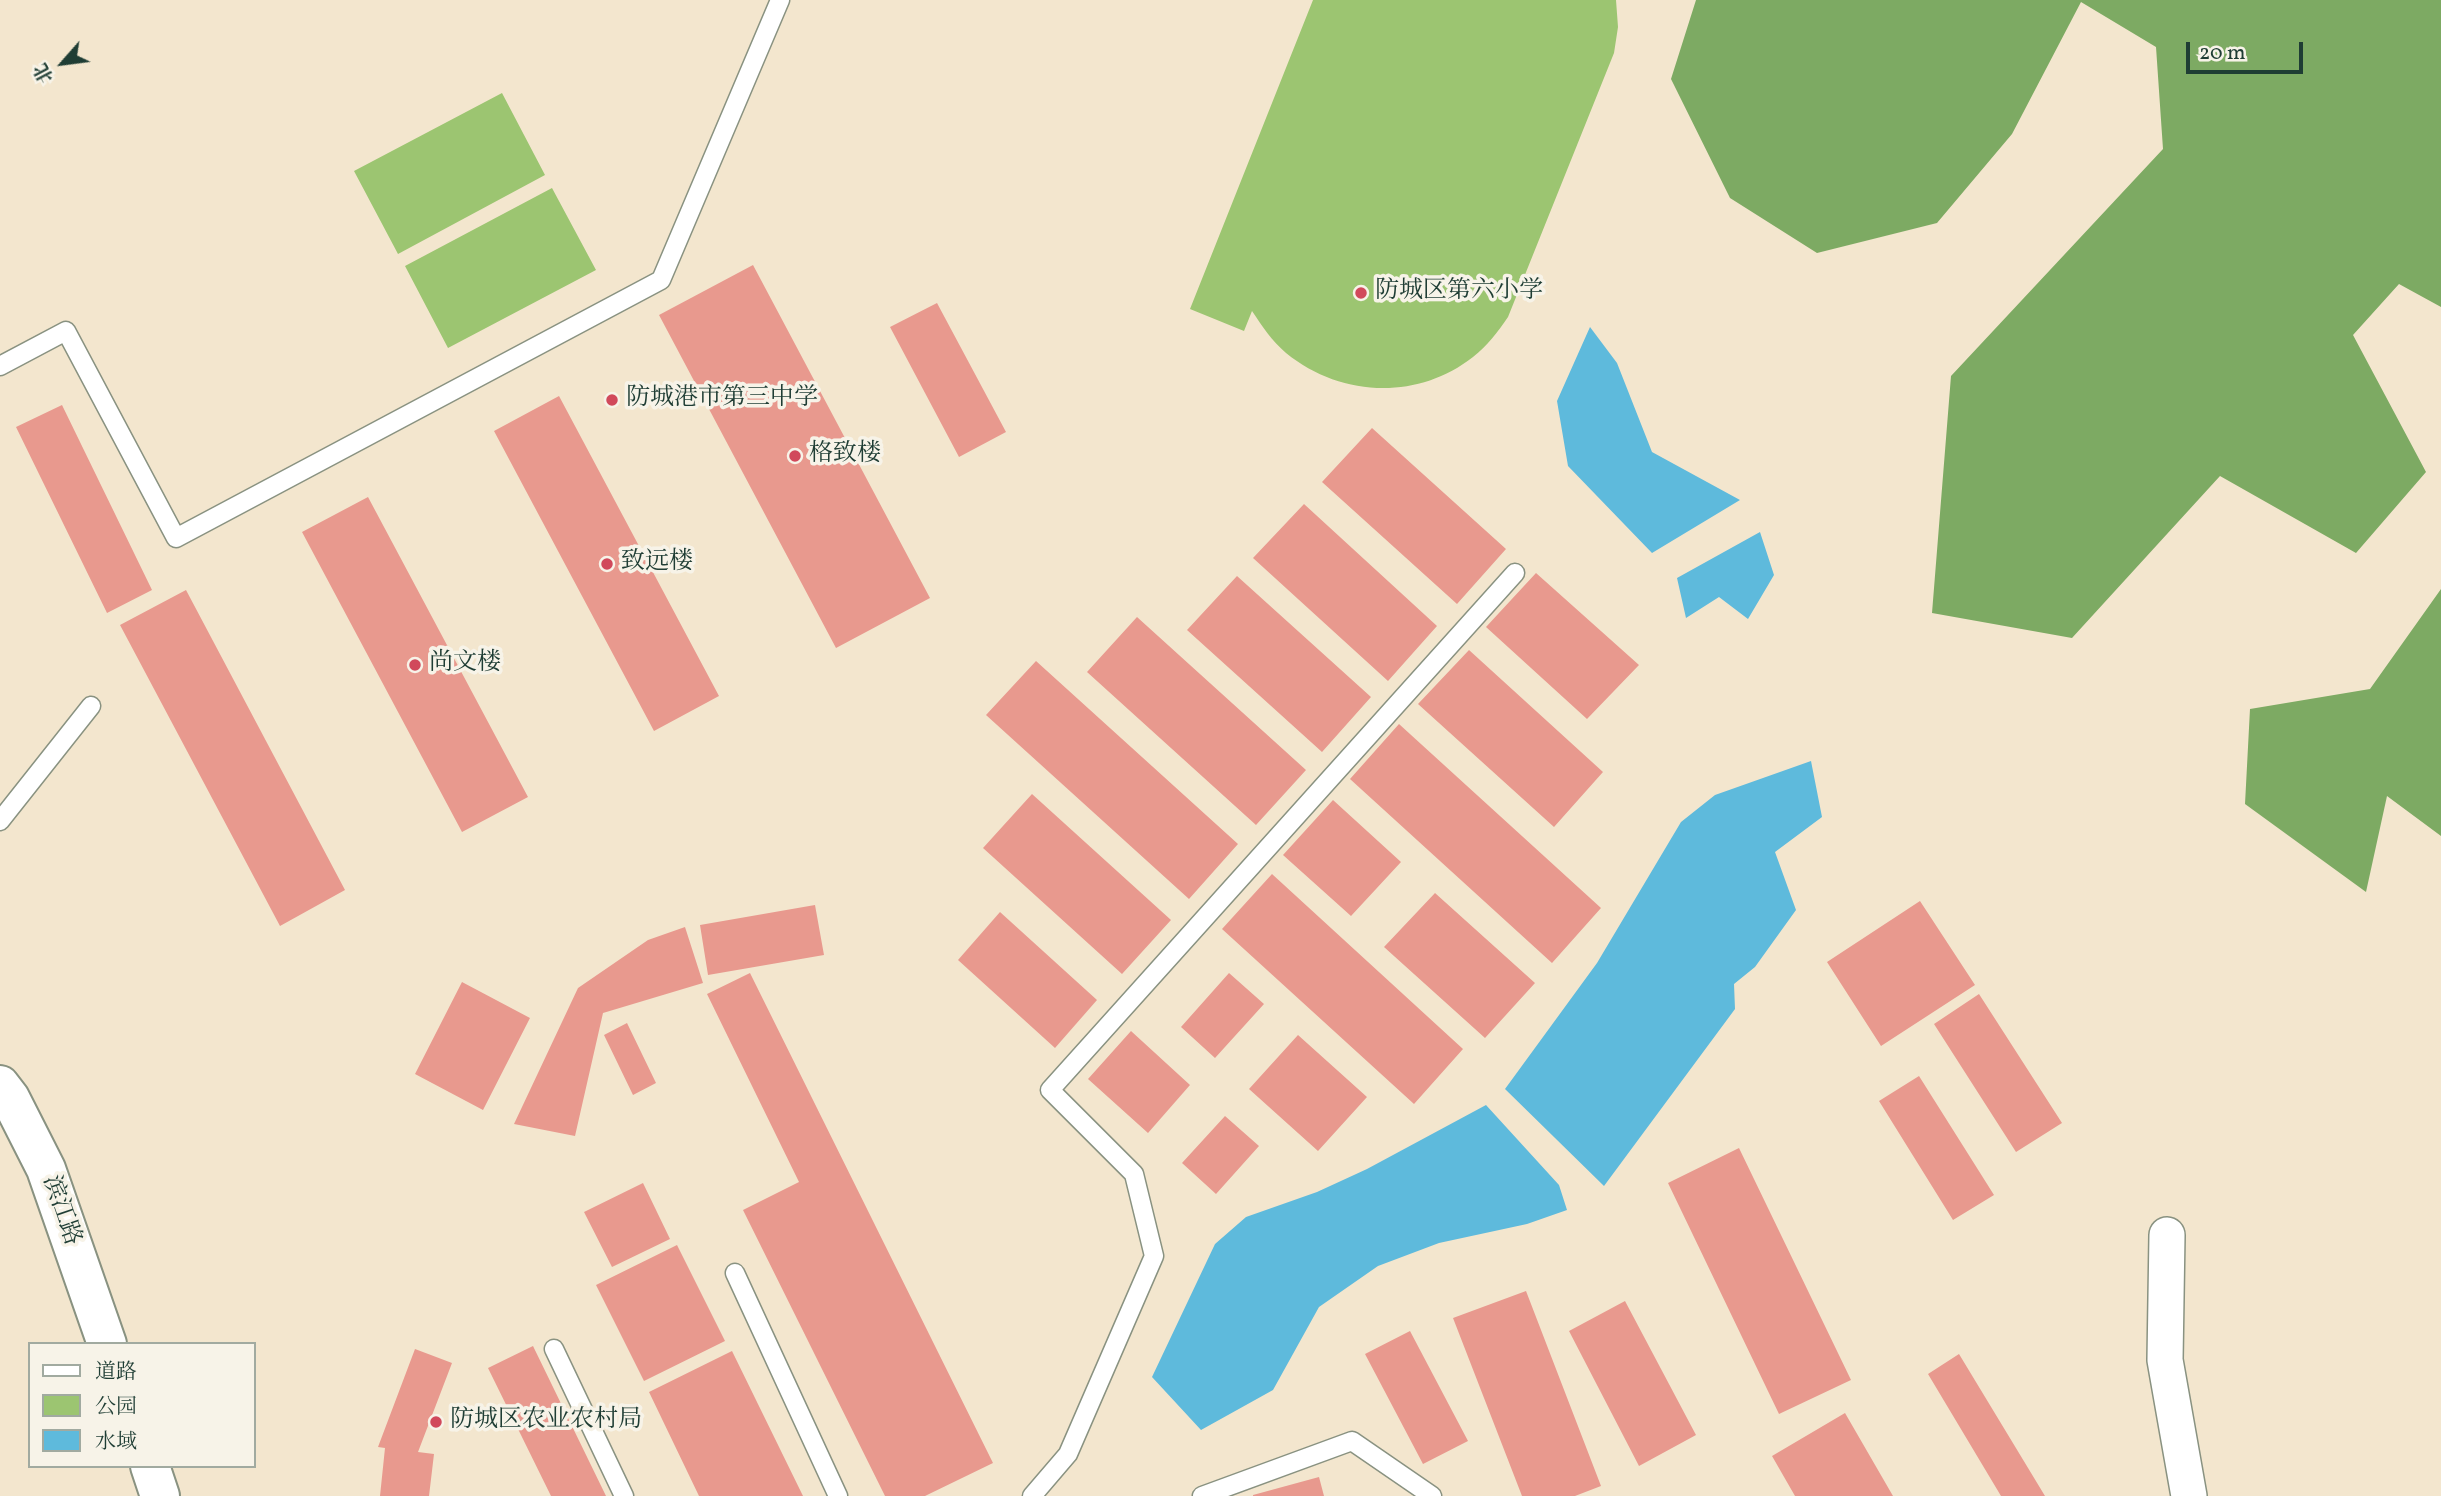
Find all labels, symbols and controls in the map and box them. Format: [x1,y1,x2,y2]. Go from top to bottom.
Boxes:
north arrow [28,28,98,98]
scale bar [2189,28,2306,72]
text: 20 m [2199,39,2245,68]
text: 北 [29,58,60,87]
place label: 防城区第六小学 [1375,279,1543,307]
marker: 防城区第六小学 [1353,285,1369,301]
place label: 防城港市第三中学 [626,386,818,414]
marker: 防城港市第三中学 [604,392,620,408]
place label: 格致楼 [809,442,881,470]
marker: 格致楼 [787,448,803,464]
place label: 致远楼 [621,550,693,578]
marker: 致远楼 [599,556,615,572]
place label: 尚文楼 [429,651,501,679]
marker: 尚文楼 [407,657,423,673]
street label: 滨江路 [35,1172,85,1250]
legend [28,1342,256,1468]
text: 道路 [95,1358,137,1387]
text: 公园 [95,1393,137,1422]
place label: 防城区农业农村局 [450,1408,642,1436]
marker: 防城区农业农村局 [428,1414,444,1430]
text: 水域 [95,1428,137,1457]

